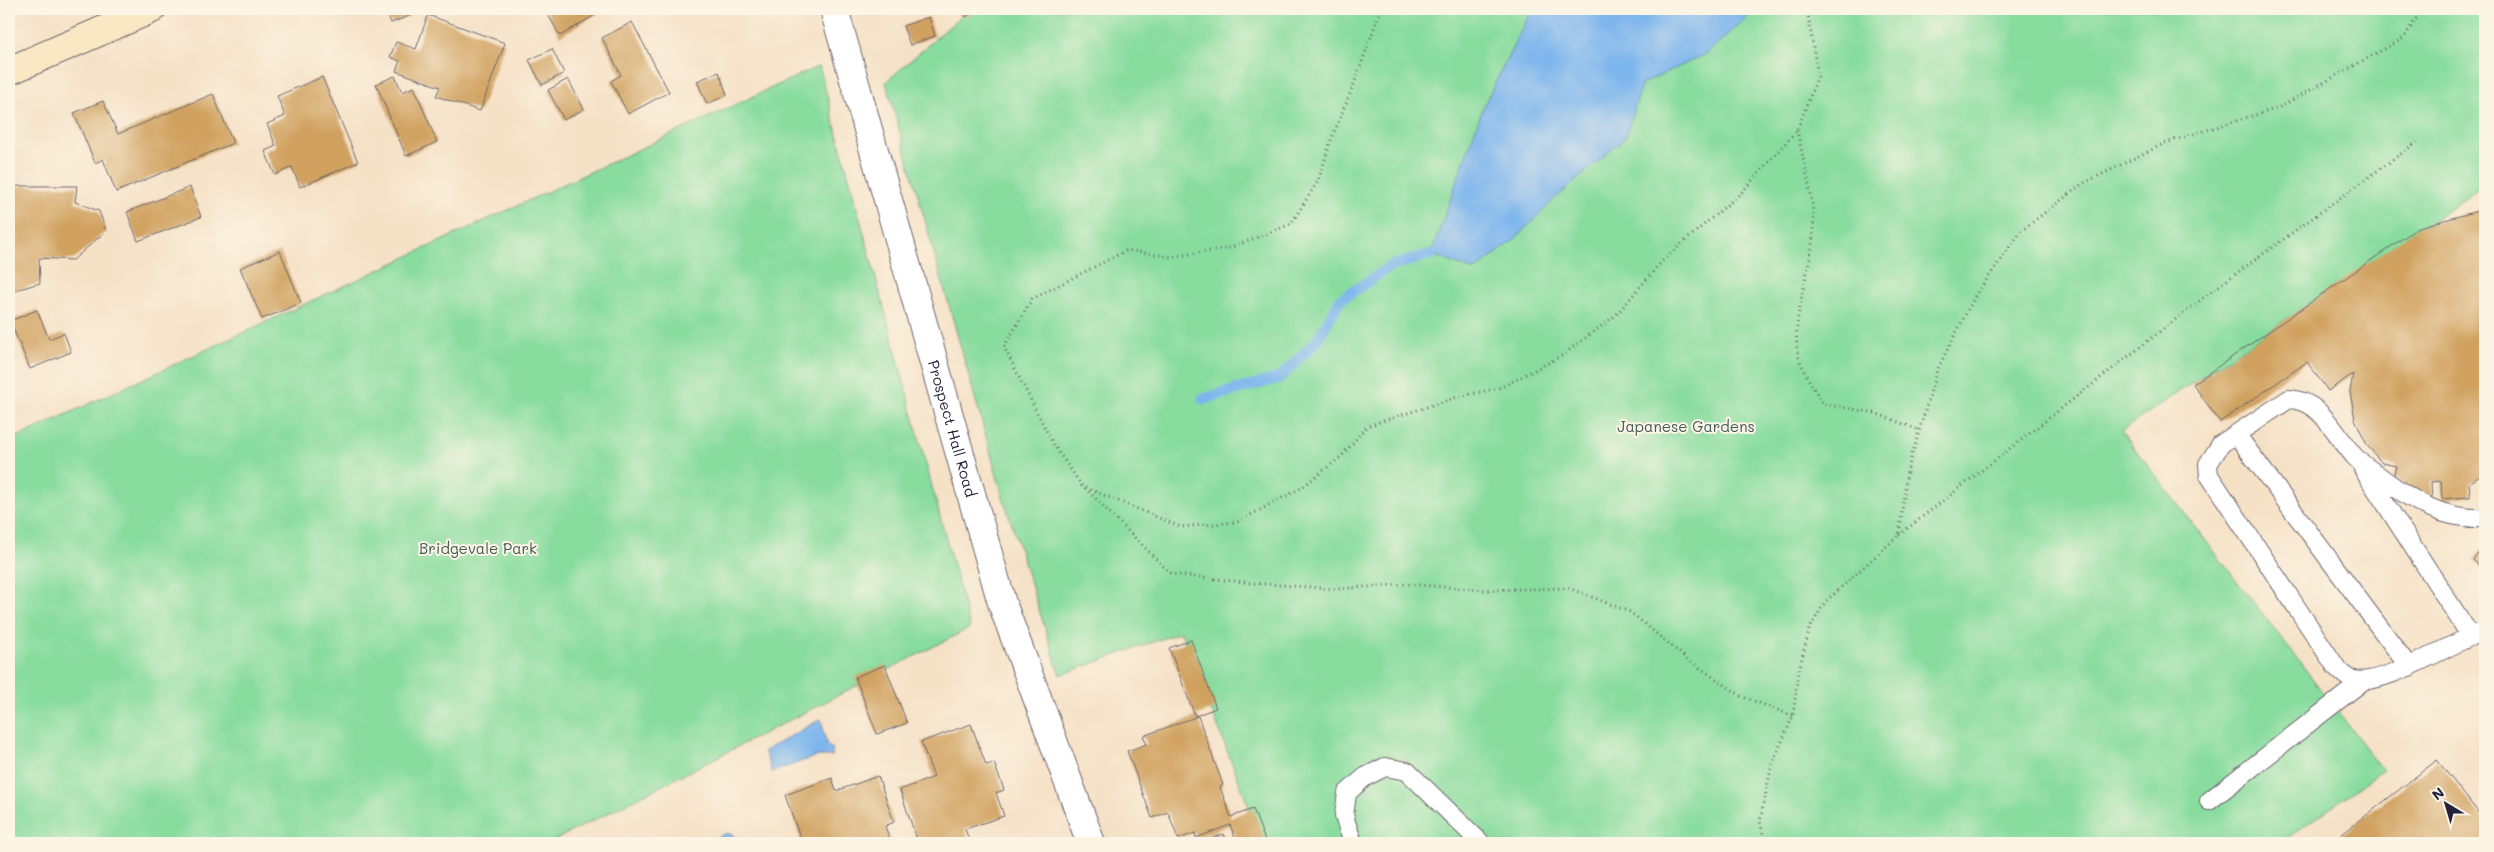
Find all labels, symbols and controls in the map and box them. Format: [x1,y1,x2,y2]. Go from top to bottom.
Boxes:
street label: Prospect Hall Road [924,358,982,499]
park label: Japanese Gardens [1617,416,1755,436]
park label: Bridgevale Park [419,538,537,558]
north arrow [2422,780,2472,830]
text: N [2428,783,2448,804]

